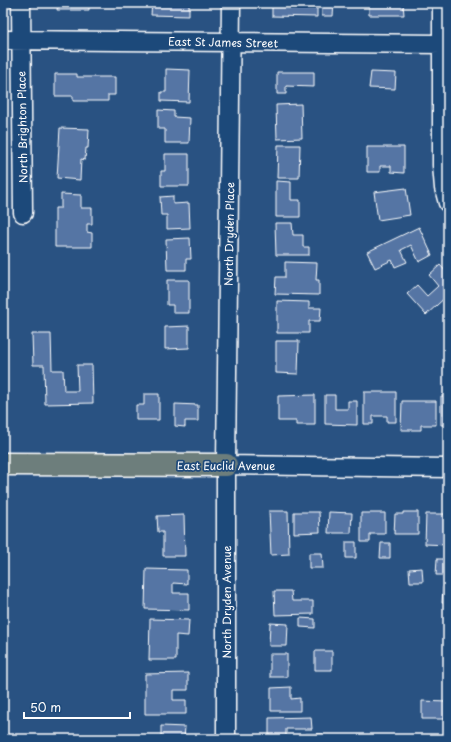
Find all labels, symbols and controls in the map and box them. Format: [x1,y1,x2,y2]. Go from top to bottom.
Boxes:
street label: East St James Street [168,33,279,51]
street label: North Brighton Place [13,71,31,183]
street label: North Dryden Place [220,182,238,286]
street label: East Euclid Avenue [177,457,275,474]
street label: North Dryden Avenue [218,545,235,659]
scale bar [24,694,130,720]
text: 50 m [30,698,61,716]

